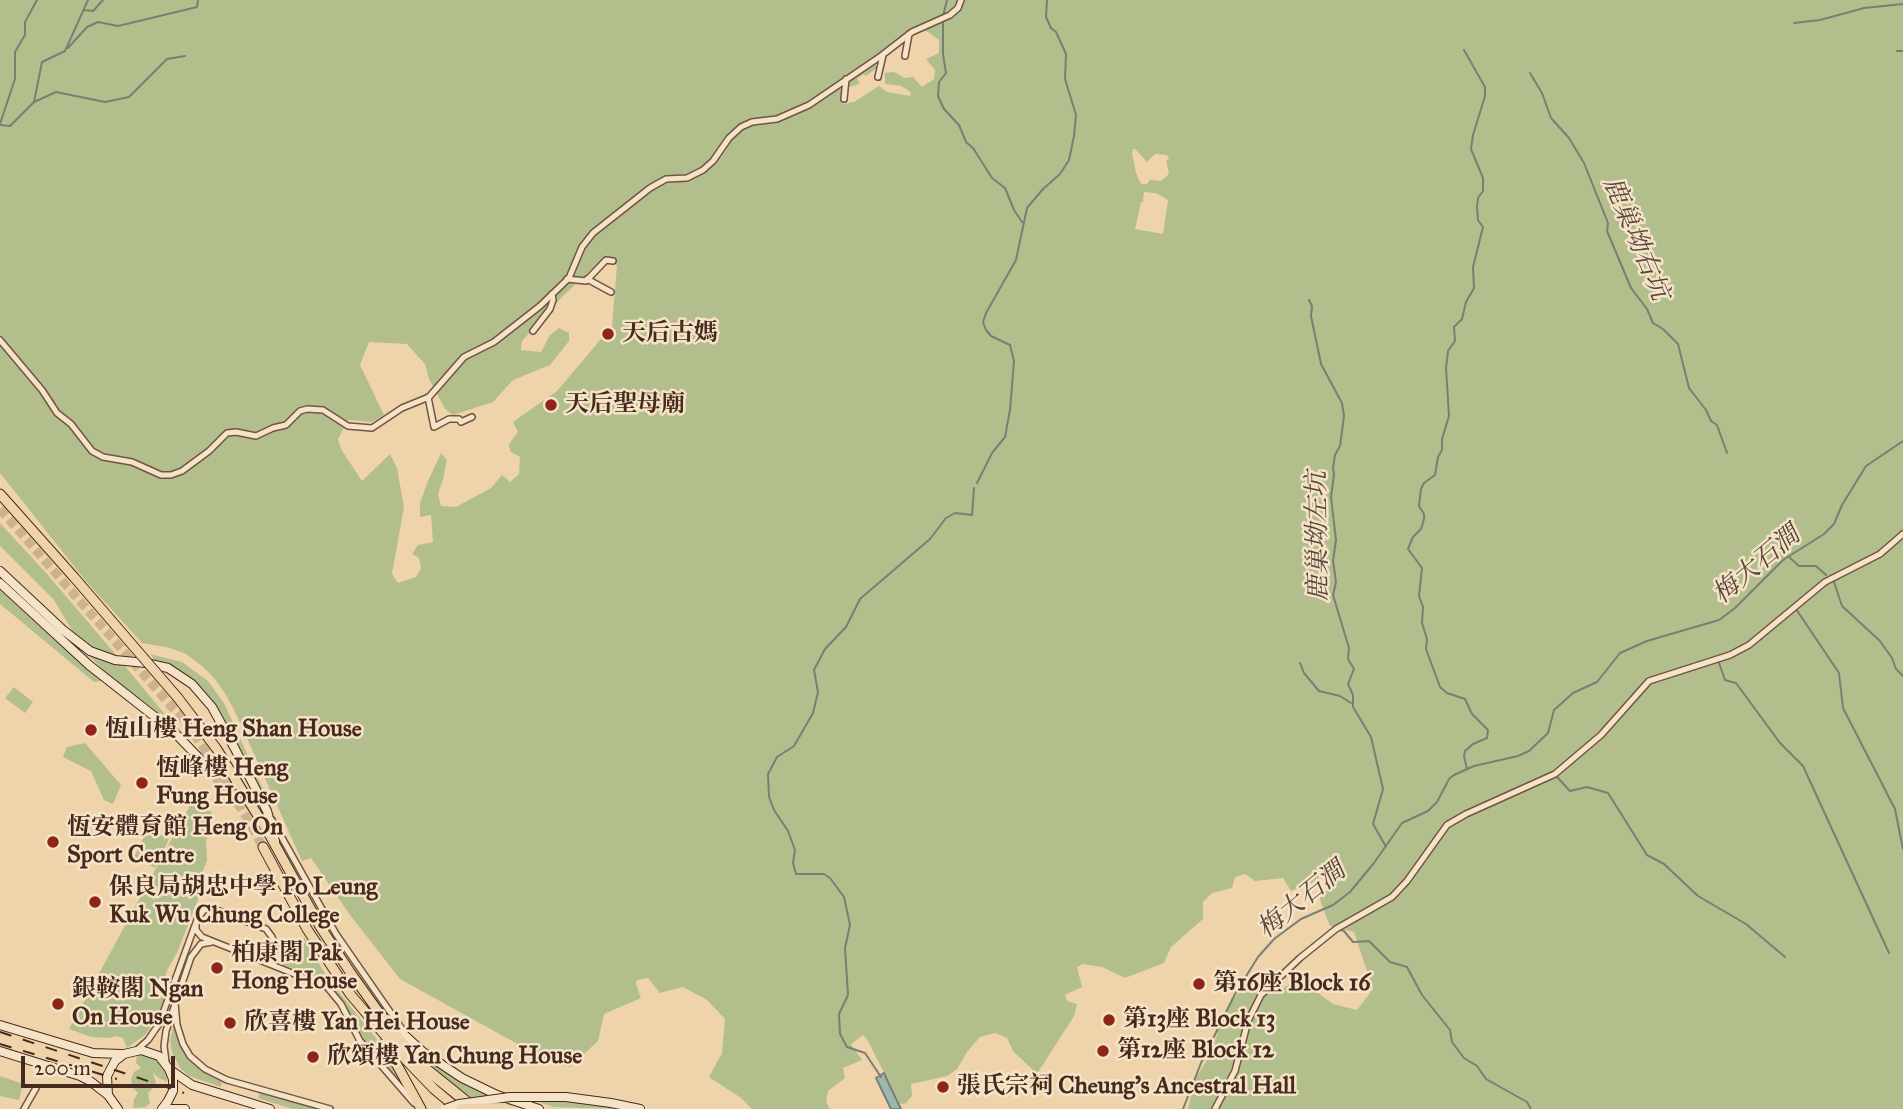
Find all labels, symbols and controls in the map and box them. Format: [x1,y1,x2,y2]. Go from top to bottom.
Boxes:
water label: 鹿巢坳右坑 [1595,173,1675,305]
place label: 天后古媽 [622,320,718,348]
marker: 天后古媽 [600,326,616,342]
place label: 天后聖母廟 [565,391,685,419]
marker: 天后聖母廟 [543,397,559,413]
water label: 鹿巢坳左坑 [1302,471,1336,601]
water label: 梅大石澗 [1707,521,1807,611]
place label: 恆山樓 Heng Shan House [105,716,362,744]
marker: 恆山樓 Heng Shan House [83,722,99,738]
place label: 恆峰樓 Heng Fung House [156,755,288,811]
marker: 恆峰樓 Heng Fung House [134,775,150,791]
place label: 恆安體育館 Heng On Sport Centre [67,814,283,870]
marker: 恆安體育館 Heng On Sport Centre [45,834,61,850]
water label: 梅大石澗 [1252,856,1352,946]
place label: 保良局胡忠中學 Po Leung Kuk Wu Chung College [109,874,377,930]
marker: 保良局胡忠中學 Po Leung Kuk Wu Chung College [87,894,103,910]
place label: 柏康閣 Pak Hong House [231,940,357,996]
marker: 柏康閣 Pak Hong House [209,960,225,976]
place label: 第16座 Block 16 [1213,970,1371,998]
place label: 銀鞍閣 Ngan On House [72,976,204,1032]
marker: 第16座 Block 16 [1191,976,1207,992]
marker: 銀鞍閣 Ngan On House [50,996,66,1012]
place label: 第13座 Block 13 [1123,1006,1275,1034]
place label: 欣喜樓 Yan Hei House [244,1009,470,1037]
marker: 第13座 Block 13 [1101,1012,1117,1028]
marker: 欣喜樓 Yan Hei House [222,1015,238,1031]
place label: 第12座 Block 12 [1117,1037,1274,1065]
scale bar [24,1042,178,1086]
place label: 欣頌樓 Yan Chung House [327,1043,582,1071]
marker: 第12座 Block 12 [1095,1043,1111,1059]
marker: 欣頌樓 Yan Chung House [305,1049,321,1065]
text: 200 m [34,1055,91,1081]
place label: 張氏宗祠 Cheung's Ancestral Hall [957,1073,1296,1101]
marker: 張氏宗祠 Cheung's Ancestral Hall [935,1079,951,1095]

